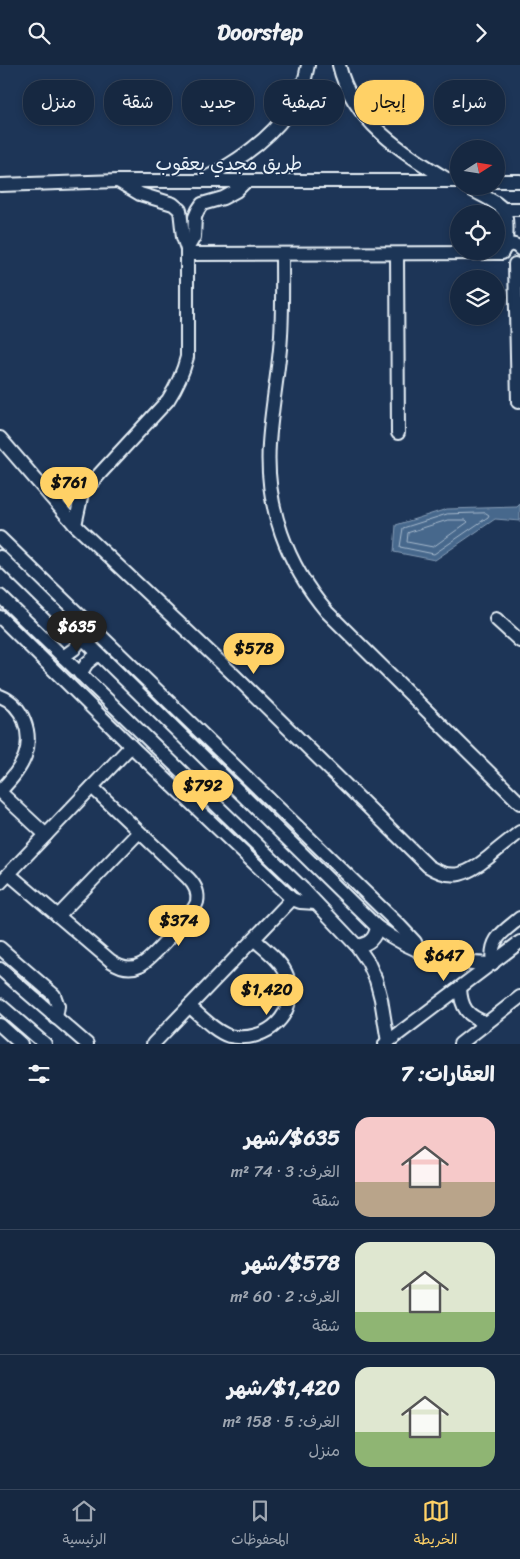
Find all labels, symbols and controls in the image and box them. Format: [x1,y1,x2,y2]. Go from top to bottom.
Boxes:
text: Doorstep [217,13,303,52]
icon: search [25,19,53,47]
icon: forward [467,19,495,47]
chip: منزل [23,80,94,125]
chip: شقة [104,80,172,125]
chip: جديد [182,80,254,125]
chip: تصفية [264,80,344,125]
chip: إيجار [354,80,424,125]
chip: شراء [434,80,505,125]
north arrow [450,140,505,195]
map controls [450,140,505,325]
street label: طريق مجدي يعقوب [156,147,302,180]
button: locate [450,205,505,260]
button: layers [450,270,505,325]
pin: $761 [39,467,99,509]
text: $761 [51,468,87,497]
pin: $635 [47,611,107,653]
text: $635 [58,612,96,641]
pin: $578 [224,633,284,675]
text: $578 [234,634,274,663]
pin: $792 [173,769,233,812]
text: $792 [184,771,222,800]
pin: $374 [149,905,209,947]
text: $374 [160,906,198,935]
pin: $647 [414,939,474,982]
text: $647 [425,941,464,970]
pin: $1,420 [226,973,308,1016]
text: $1,420 [241,975,293,1004]
text: العقارات: 7 [401,1055,495,1093]
icon: filters [25,1060,53,1088]
text: $635/شهر [244,1119,340,1157]
icon: home [395,1137,455,1197]
text: الغرف: 3 · 74 m² [231,1157,340,1186]
text: شقة [312,1186,340,1215]
text: $578/شهر [243,1244,340,1282]
icon: home [395,1262,455,1322]
text: الغرف: 2 · 60 m² [230,1282,340,1311]
text: شقة [312,1311,340,1340]
text: $1,420/شهر [227,1369,340,1407]
icon: home [395,1387,455,1447]
text: الغرف: 5 · 158 m² [223,1407,340,1436]
text: منزل [308,1436,340,1465]
tab: الرئيسية [62,1497,106,1552]
tab: المحفوظات [231,1497,289,1552]
tab: الخريطة [414,1497,458,1552]

